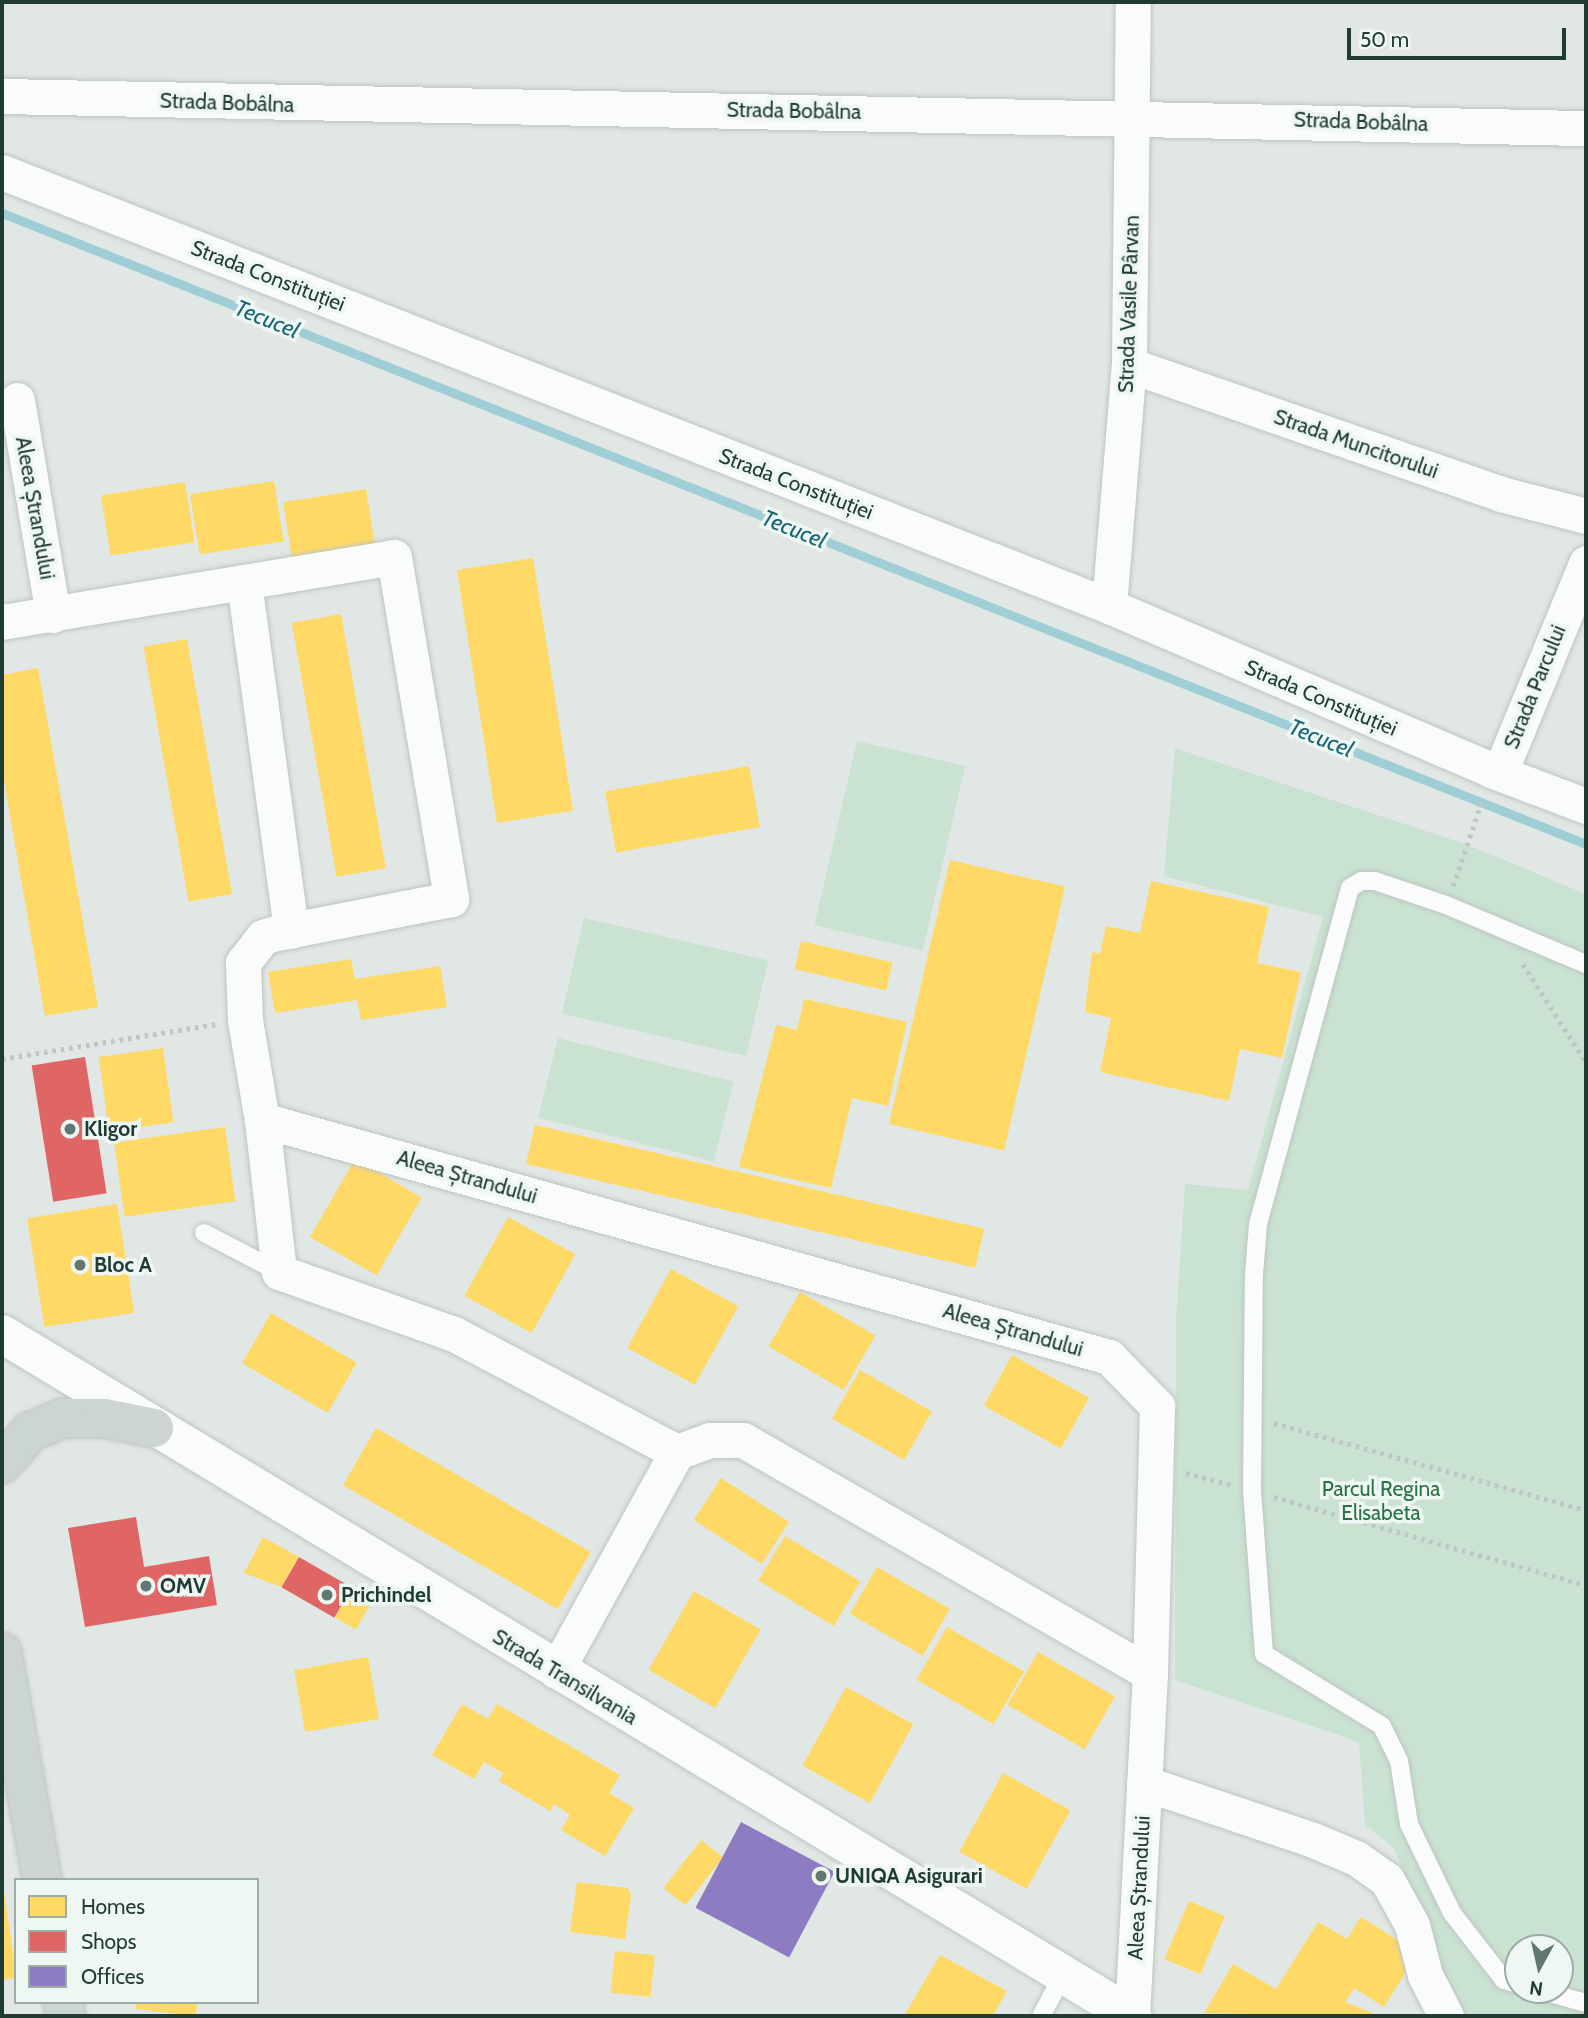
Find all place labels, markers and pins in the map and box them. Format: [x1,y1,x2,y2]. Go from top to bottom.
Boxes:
place label: Kligor [84,1116,137,1142]
marker: Kligor [62,1121,78,1137]
place label: Bloc A [94,1252,152,1278]
marker: Bloc A [72,1257,88,1273]
place label: OMV [160,1573,206,1599]
marker: OMV [138,1578,154,1594]
place label: Prichindel [341,1582,431,1608]
marker: Prichindel [319,1587,335,1603]
place label: UNIQA Asigurari [835,1863,983,1889]
marker: UNIQA Asigurari [813,1868,829,1884]

